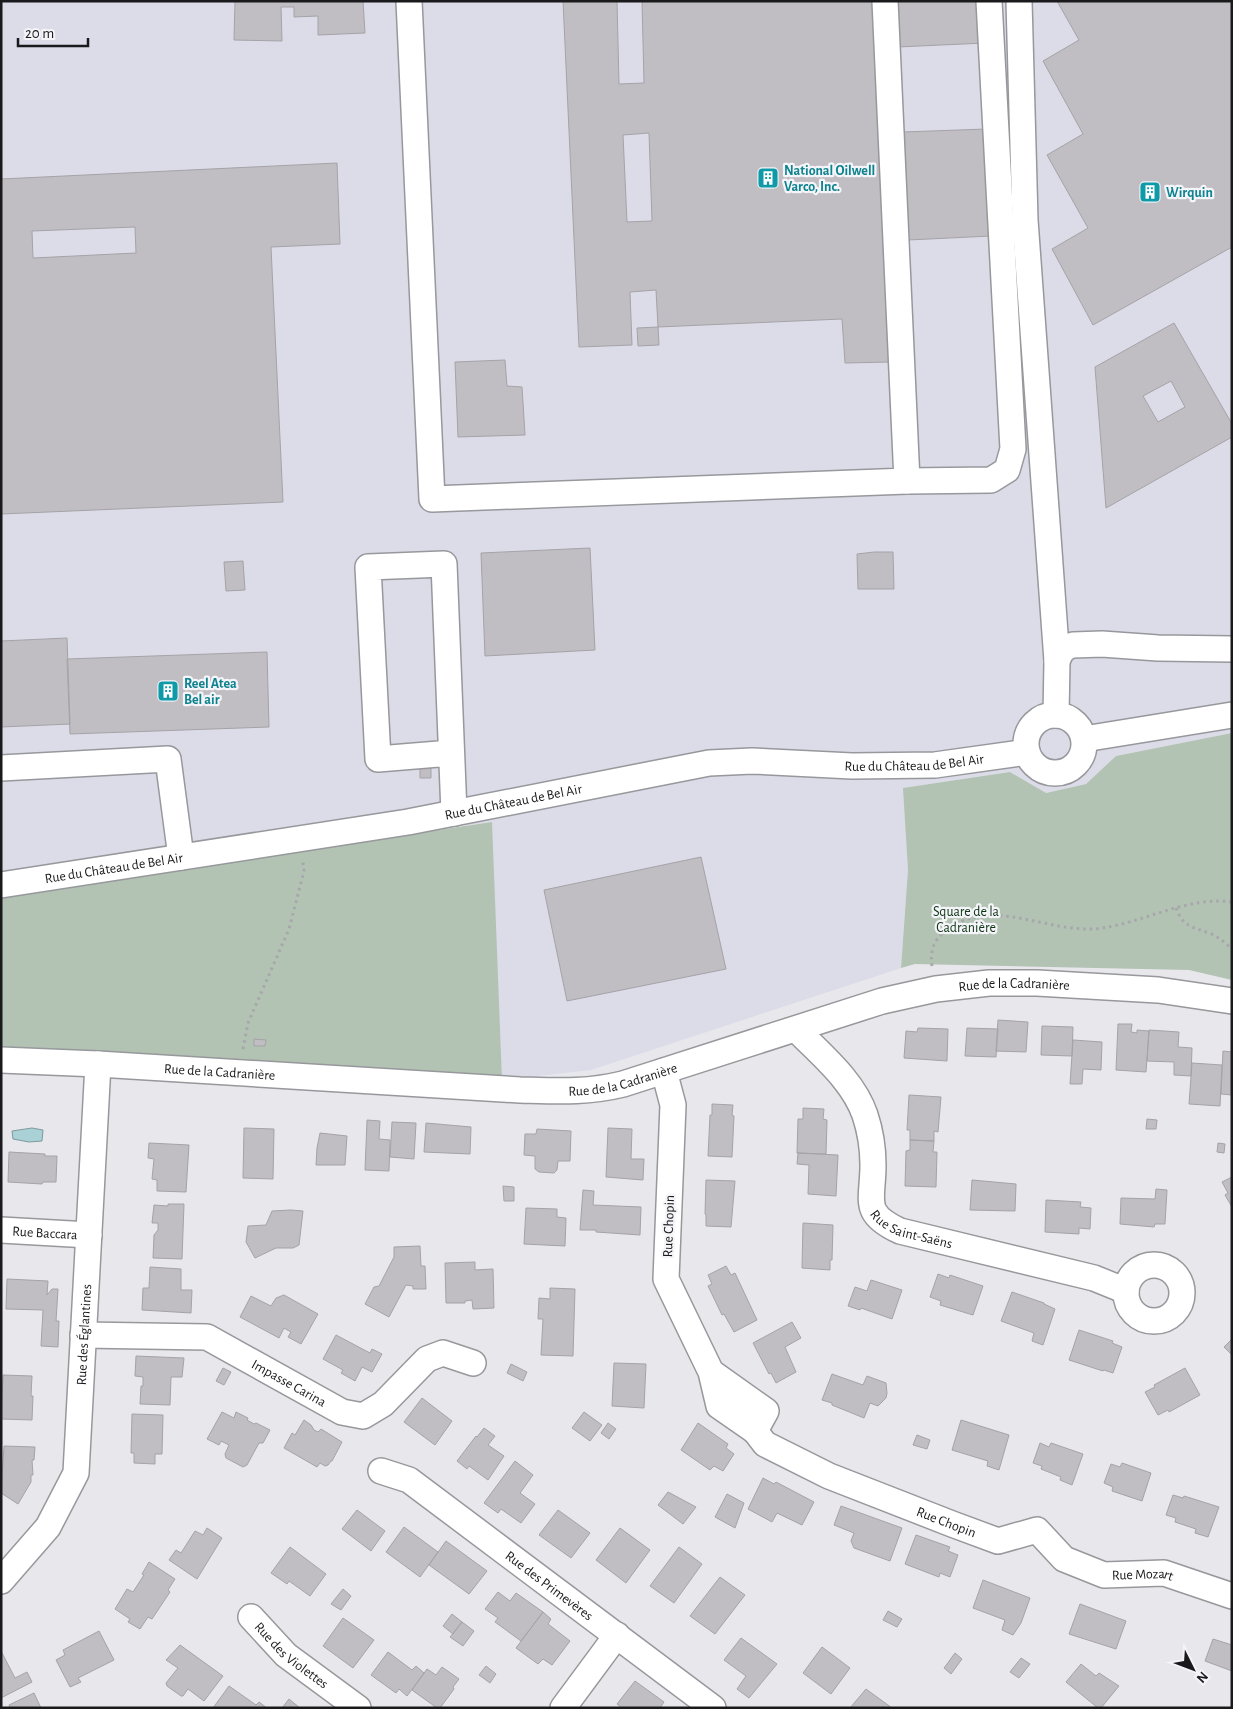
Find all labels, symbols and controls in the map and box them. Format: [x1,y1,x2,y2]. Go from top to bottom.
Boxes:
scale bar [18,15,88,47]
text: 20 m [25,26,54,41]
place label: National Oilwell Varco, Inc. [784,164,875,194]
building icon: National Oilwell Varco, Inc. [756,166,780,190]
building icon: Wirquin [1138,180,1162,204]
place label: Wirquin [1166,186,1213,200]
place label: Reel Atea Bel air [184,677,237,707]
building icon: Reel Atea Bel air [156,679,180,703]
street label: Rue du Château de Bel Air [844,752,985,774]
street label: Rue du Château de Bel Air [444,782,584,823]
street label: Rue du Château de Bel Air [44,851,184,886]
park label: Square de la Cadranière [933,905,1000,935]
street label: Rue de la Cadranière [958,977,1070,994]
street label: Rue de la Cadranière [568,1061,679,1099]
street label: Rue de la Cadranière [164,1062,276,1083]
street label: Rue Chopin [661,1195,677,1258]
street label: Rue Saint-Saëns [867,1208,954,1251]
street label: Rue Baccara [12,1225,78,1242]
street label: Rue des Églantines [74,1284,94,1386]
street label: Impasse Carina [249,1357,329,1410]
street label: Rue Chopin [914,1505,978,1540]
street label: Rue des Primevères [502,1549,595,1623]
street label: Rue Mozart [1112,1567,1176,1584]
street label: Rue des Violettes [251,1620,331,1692]
north arrow [1168,1644,1218,1694]
text: N [1193,1669,1210,1685]

